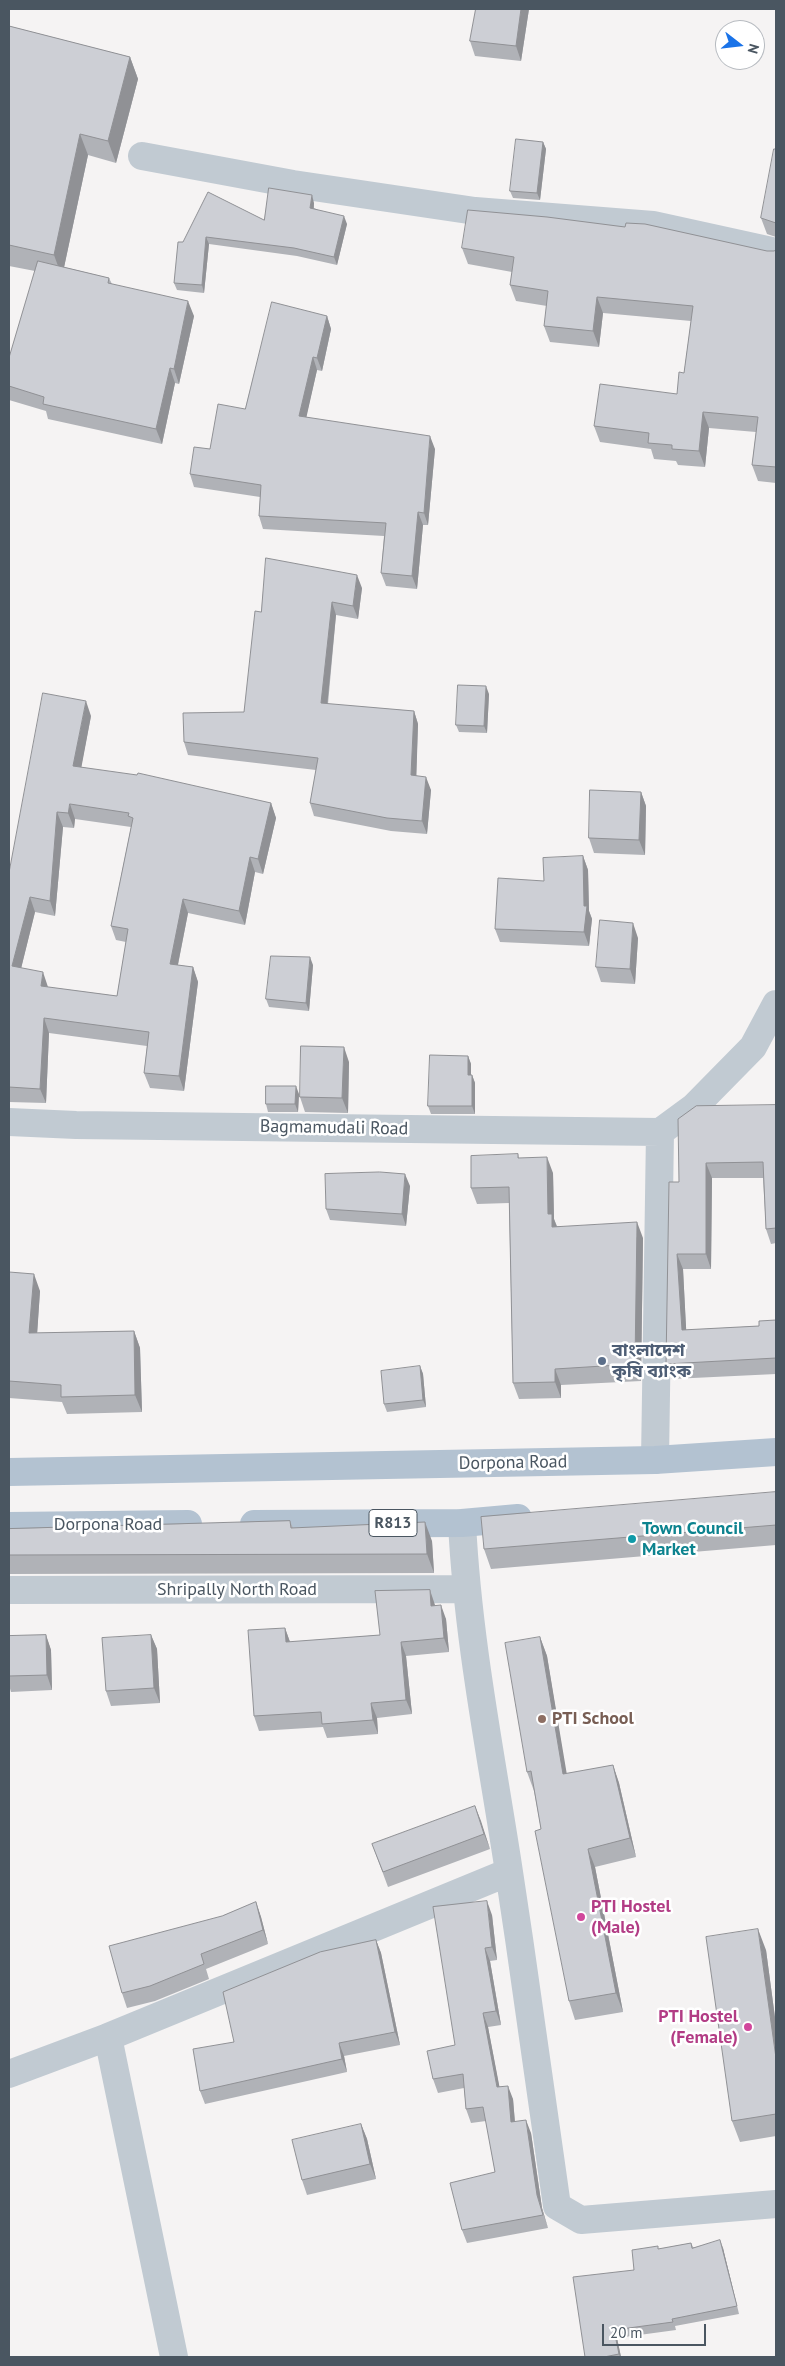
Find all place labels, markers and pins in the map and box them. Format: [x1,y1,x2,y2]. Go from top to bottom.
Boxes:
place label: বাংলাদেশ কৃষি ব্যাংক [612,1340,691,1382]
marker: বাংলাদেশ কৃষি ব্যাংক [596,1355,608,1367]
place label: Town Council Market [642,1518,743,1560]
marker: Town Council Market [626,1533,638,1545]
place label: PTI School [552,1708,634,1730]
marker: PTI School [536,1713,548,1725]
place label: PTI Hostel (Male) [591,1896,671,1938]
marker: PTI Hostel (Male) [575,1911,587,1923]
place label: PTI Hostel (Female) [658,2006,738,2048]
marker: PTI Hostel (Female) [742,2021,754,2033]

